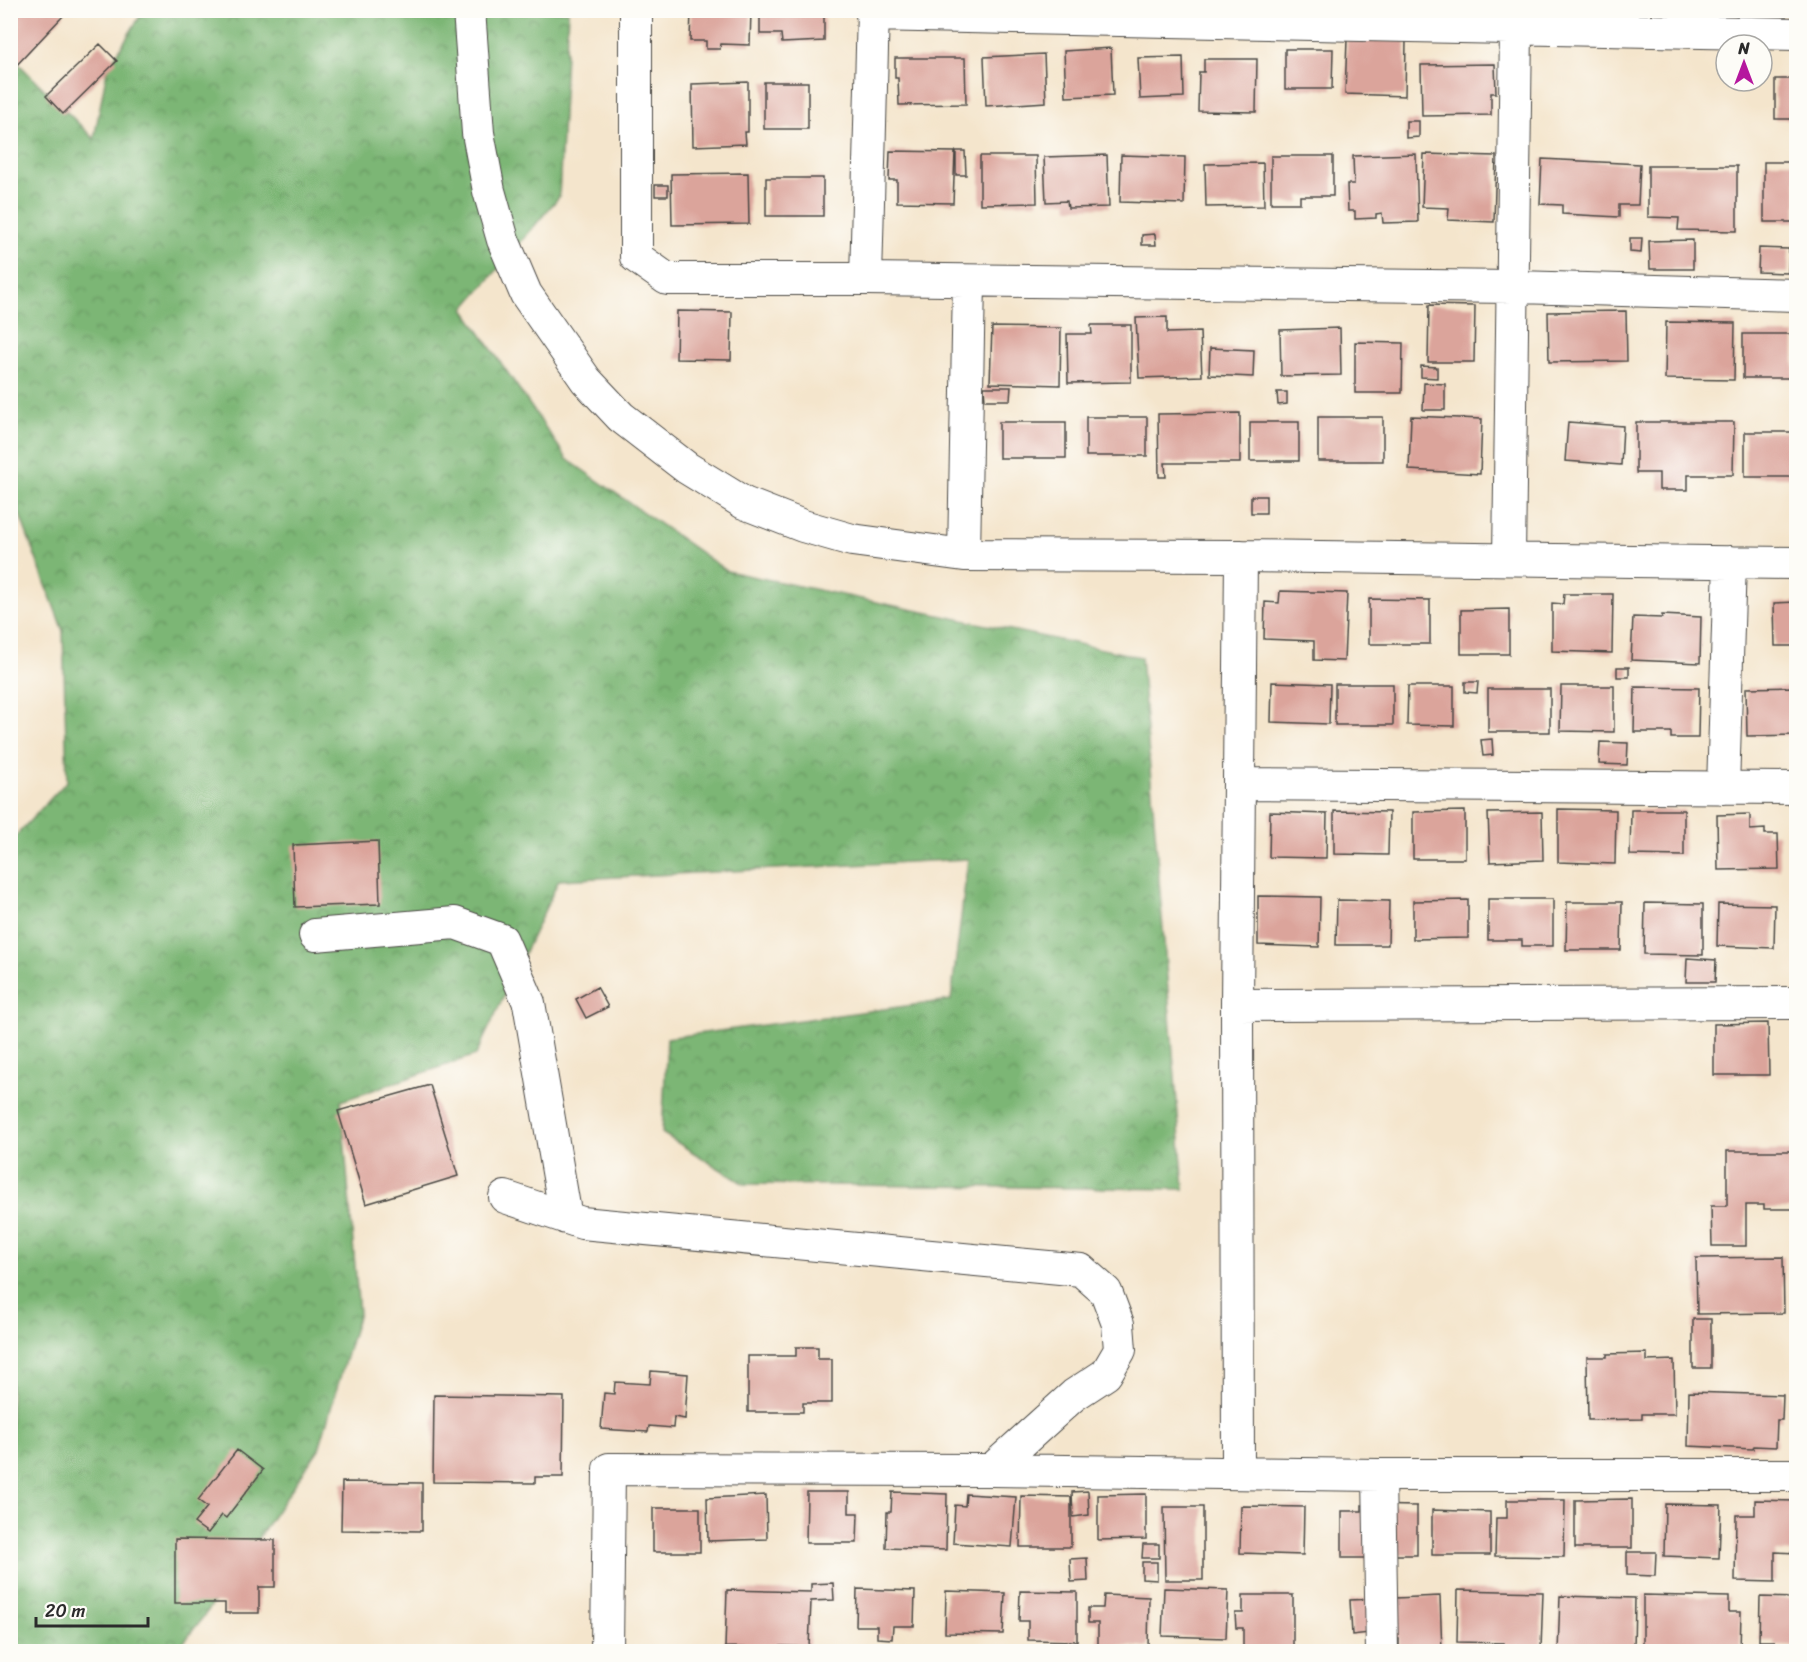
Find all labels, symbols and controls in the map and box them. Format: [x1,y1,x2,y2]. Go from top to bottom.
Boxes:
north arrow [1714,33,1774,93]
text: N [1737,34,1750,63]
scale bar [36,1590,148,1628]
text: 20 m [45,1595,85,1627]

